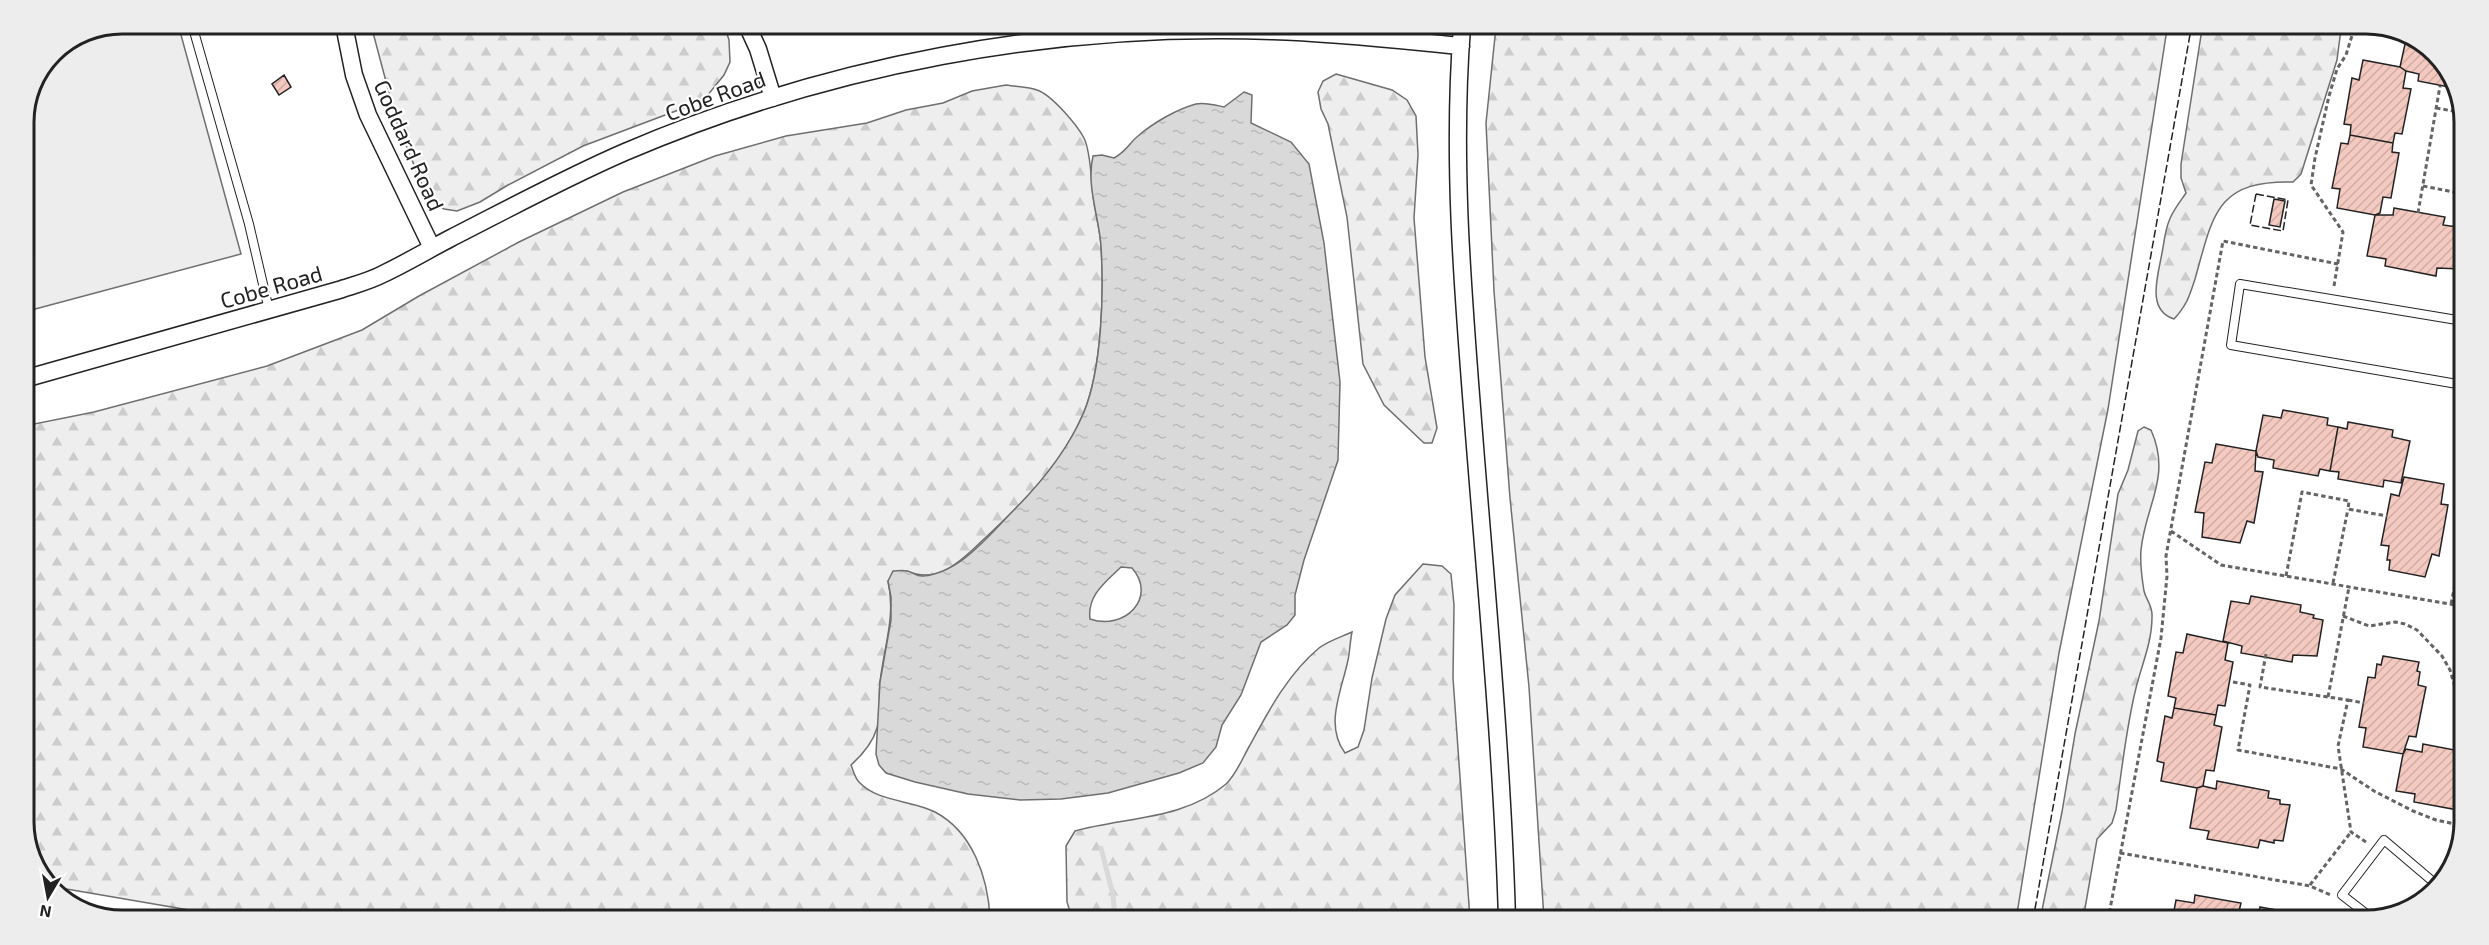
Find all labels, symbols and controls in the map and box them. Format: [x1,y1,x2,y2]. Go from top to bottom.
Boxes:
street label: Cobe Road [661,65,769,125]
street label: Goddard Road [370,76,450,214]
street label: Cobe Road [217,259,325,313]
north arrow [18,867,78,927]
text: N [38,902,53,923]

